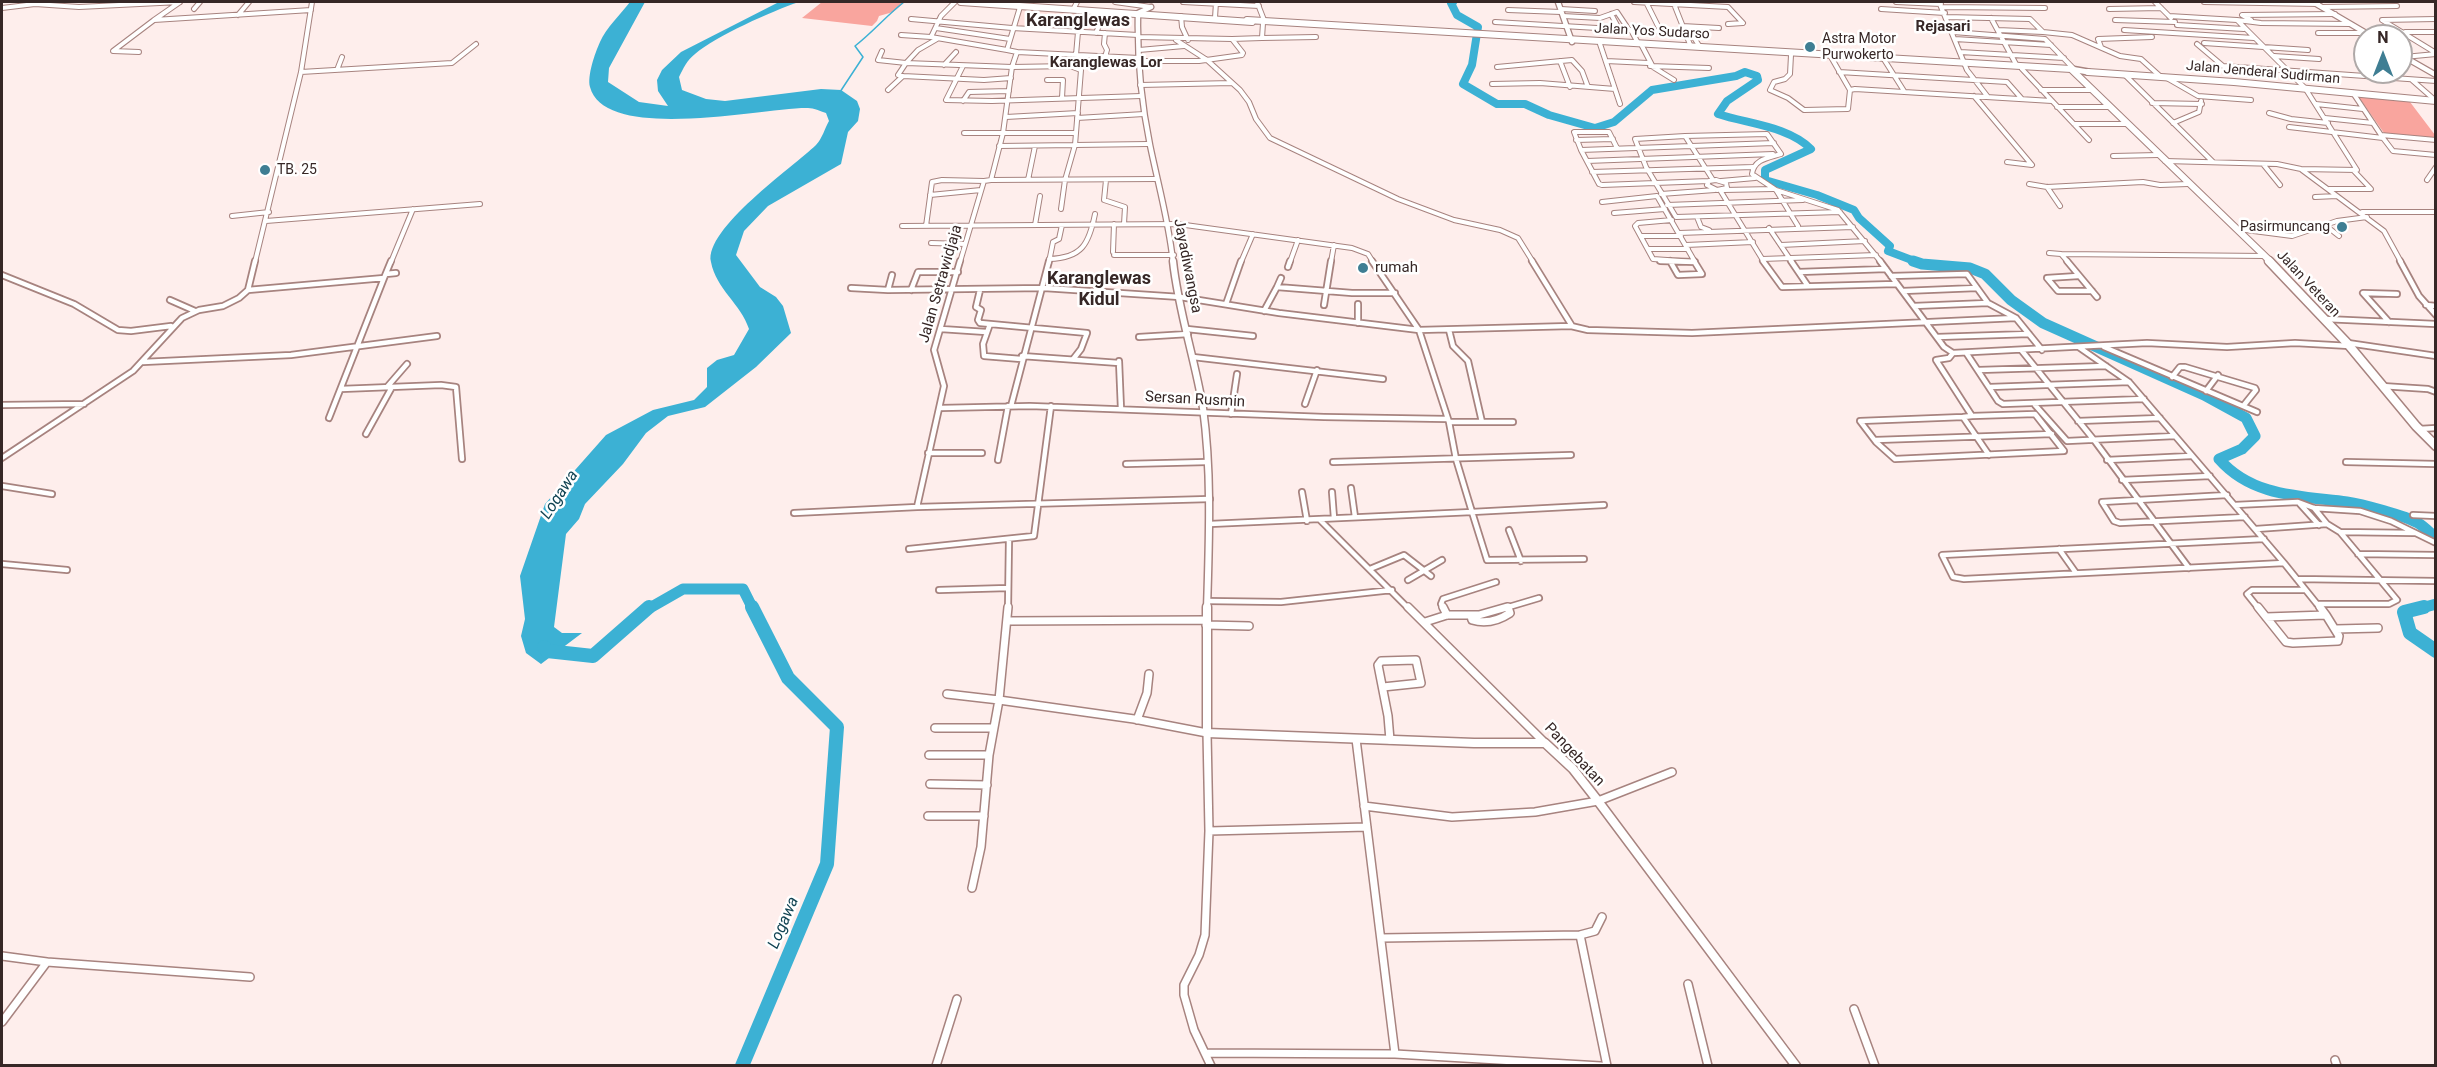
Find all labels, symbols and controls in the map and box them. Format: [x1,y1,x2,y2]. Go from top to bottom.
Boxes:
district label: Karanglewas [1026,10,1130,32]
district label: Rejasari [1916,18,1970,36]
street label: Jalan Yos Sudarso [1594,21,1710,43]
north arrow [2353,24,2413,84]
text: N [2377,28,2389,47]
place label: Astra Motor Purwokerto [1822,31,1896,63]
marker: Astra Motor Purwokerto [1803,40,1817,54]
district label: Karanglewas Lor [1050,54,1162,72]
street label: Jalan Jenderal Sudirman [2185,58,2341,88]
place label: TB. 25 [277,162,317,178]
marker: TB. 25 [258,163,272,177]
street label: Jayadiwangsa [1169,217,1205,315]
place label: Pasirmuncang [2240,219,2330,235]
marker: Pasirmuncang [2335,220,2349,234]
street label: Jalan Setrawidjaja [916,223,966,345]
street label: Jalan Veteran [2273,247,2343,321]
place label: rumah [1375,259,1418,277]
marker: rumah [1356,261,1370,275]
district label: Karanglewas Kidul [1047,268,1151,310]
street label: Sersan Rusmin [1145,388,1245,412]
water label: Logawa [537,467,583,523]
street label: Pangebatan [1540,720,1608,790]
water label: Logawa [765,894,803,952]

